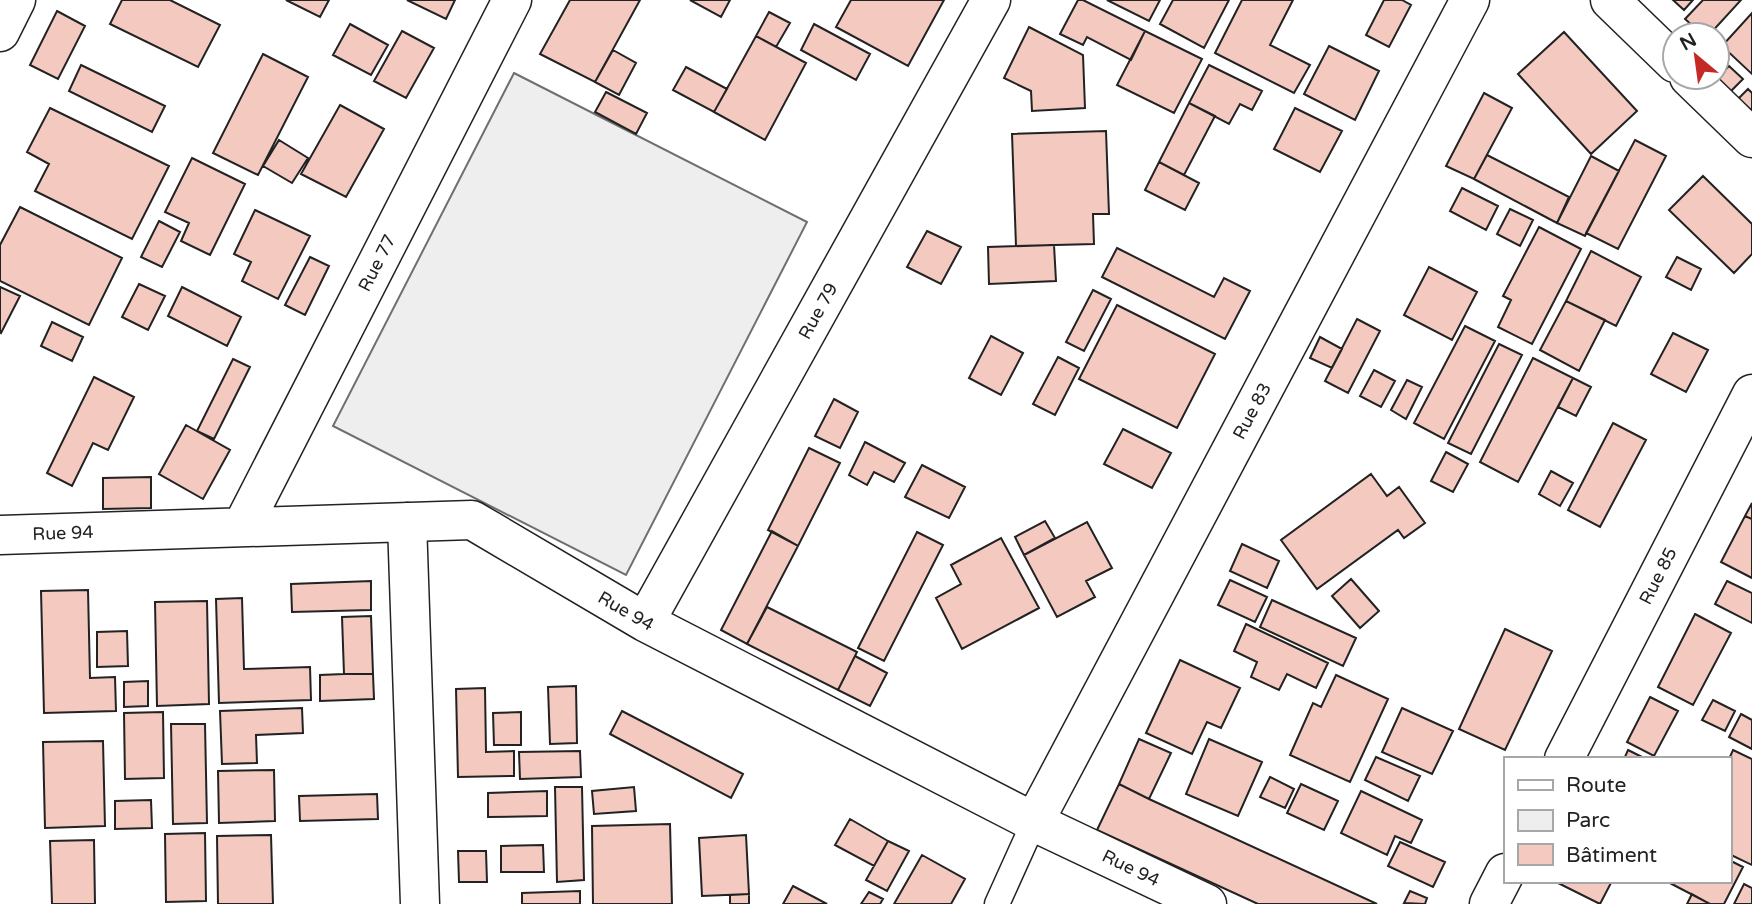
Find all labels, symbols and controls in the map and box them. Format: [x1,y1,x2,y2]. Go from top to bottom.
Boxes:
north arrow [1661,21,1731,91]
text: N [1676,29,1700,55]
street label: Rue 77 [353,231,401,295]
street label: Rue 79 [794,279,842,343]
street label: Rue 83 [1228,379,1276,443]
street label: Rue 94 [32,521,94,545]
street label: Rue 85 [1634,544,1682,608]
street label: Rue 94 [594,586,658,636]
legend [1504,757,1731,883]
text: Route [1566,773,1626,798]
text: Parc [1566,808,1610,833]
text: Bâtiment [1566,843,1657,868]
street label: Rue 94 [1099,845,1163,891]

